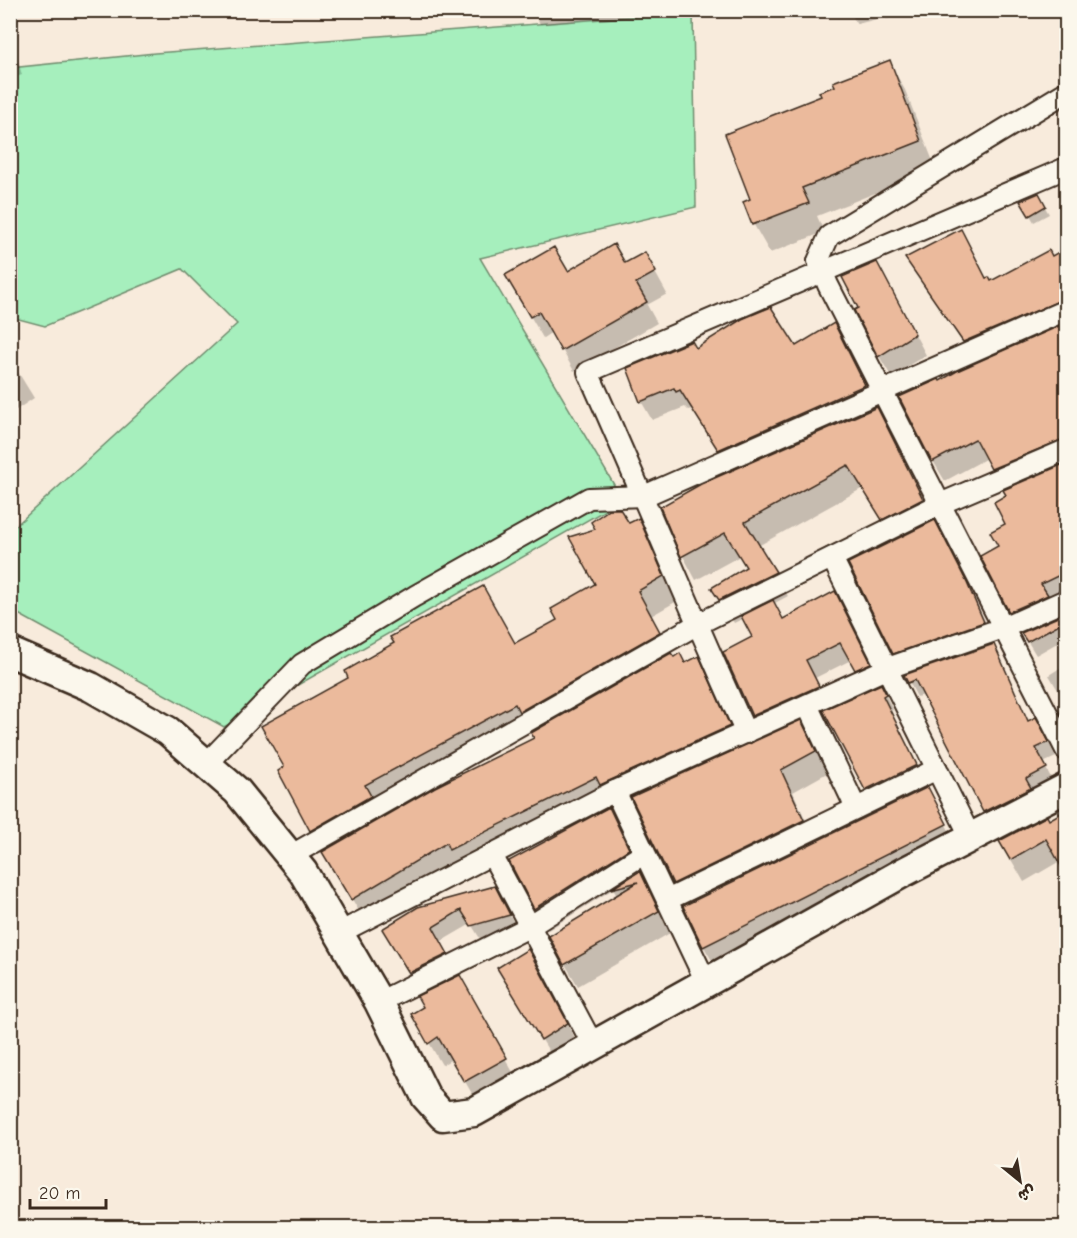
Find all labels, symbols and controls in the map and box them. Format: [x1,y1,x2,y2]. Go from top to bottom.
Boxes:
north arrow [990,1151,1050,1211]
scale bar [30,1172,106,1210]
text: ش [1015,1181,1039,1205]
text: 20 m [39,1183,80,1204]

